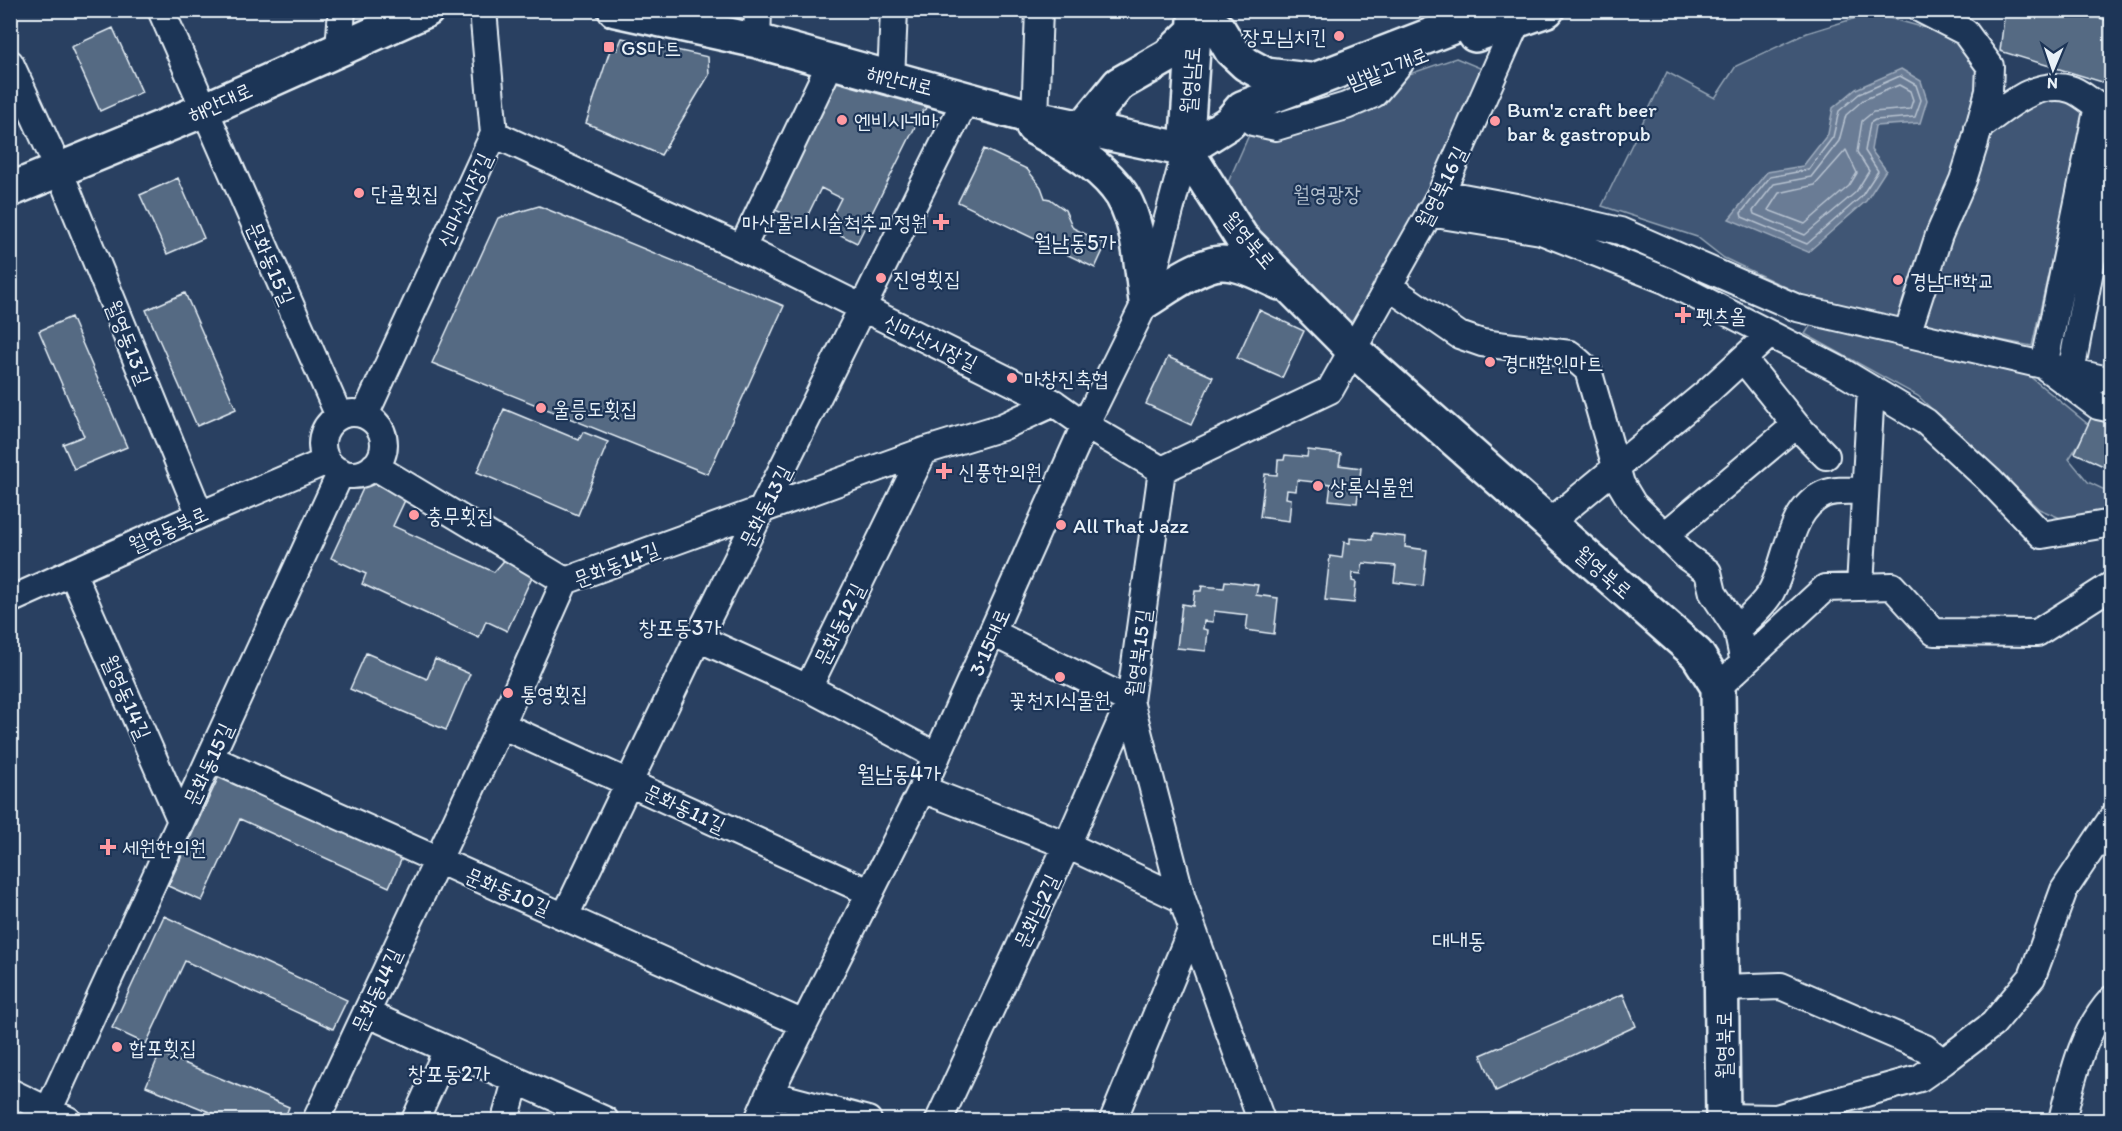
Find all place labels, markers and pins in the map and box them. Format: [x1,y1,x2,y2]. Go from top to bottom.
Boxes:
place label: 장모님치킨 [1243,24,1327,49]
marker: 장모님치킨 [1332,29,1346,43]
place label: GS마트 [621,35,681,60]
marker: GS마트 [602,40,616,54]
place label: Bum'z craft beer bar & gastropub [1507,97,1657,146]
place label: 엔비시네마 [854,108,939,133]
marker: 엔비시네마 [835,113,849,127]
marker: Bum'z craft beer bar & gastropub [1488,114,1502,128]
place label: 단골횟집 [371,181,439,206]
marker: 단골횟집 [352,186,366,200]
place label: 마산물리시술척추교정원 [742,210,928,235]
marker: 마산물리시술척추교정원 [932,213,950,231]
place label: 진영횟집 [893,266,961,291]
place label: 경남대학교 [1910,268,1995,293]
marker: 진영횟집 [874,271,888,285]
marker: 경남대학교 [1891,273,1905,287]
place label: 펫츠올 [1696,303,1747,328]
marker: 펫츠올 [1674,306,1692,324]
place label: 경대할인마트 [1502,350,1603,375]
marker: 경대할인마트 [1483,355,1497,369]
place label: 마창진축협 [1024,366,1109,391]
marker: 마창진축협 [1005,371,1019,385]
place label: 울릉도횟집 [553,396,638,421]
marker: 울릉도횟집 [534,401,548,415]
place label: 신풍한의원 [958,459,1043,484]
marker: 신풍한의원 [935,462,953,480]
place label: 상록식물원 [1330,474,1415,499]
marker: 상록식물원 [1311,479,1325,493]
place label: 충무횟집 [426,503,494,528]
marker: 충무횟집 [407,508,421,522]
place label: All That Jazz [1073,513,1189,538]
marker: All That Jazz [1054,518,1068,532]
marker: 꽃천지식물원 [1053,670,1067,684]
place label: 통영횟집 [520,681,588,706]
marker: 통영횟집 [501,686,515,700]
place label: 꽃천지식물원 [1009,687,1111,712]
place label: 세원한의원 [122,835,207,860]
marker: 세원한의원 [99,838,117,856]
place label: 합포횟집 [129,1035,197,1060]
marker: 합포횟집 [110,1040,124,1054]

